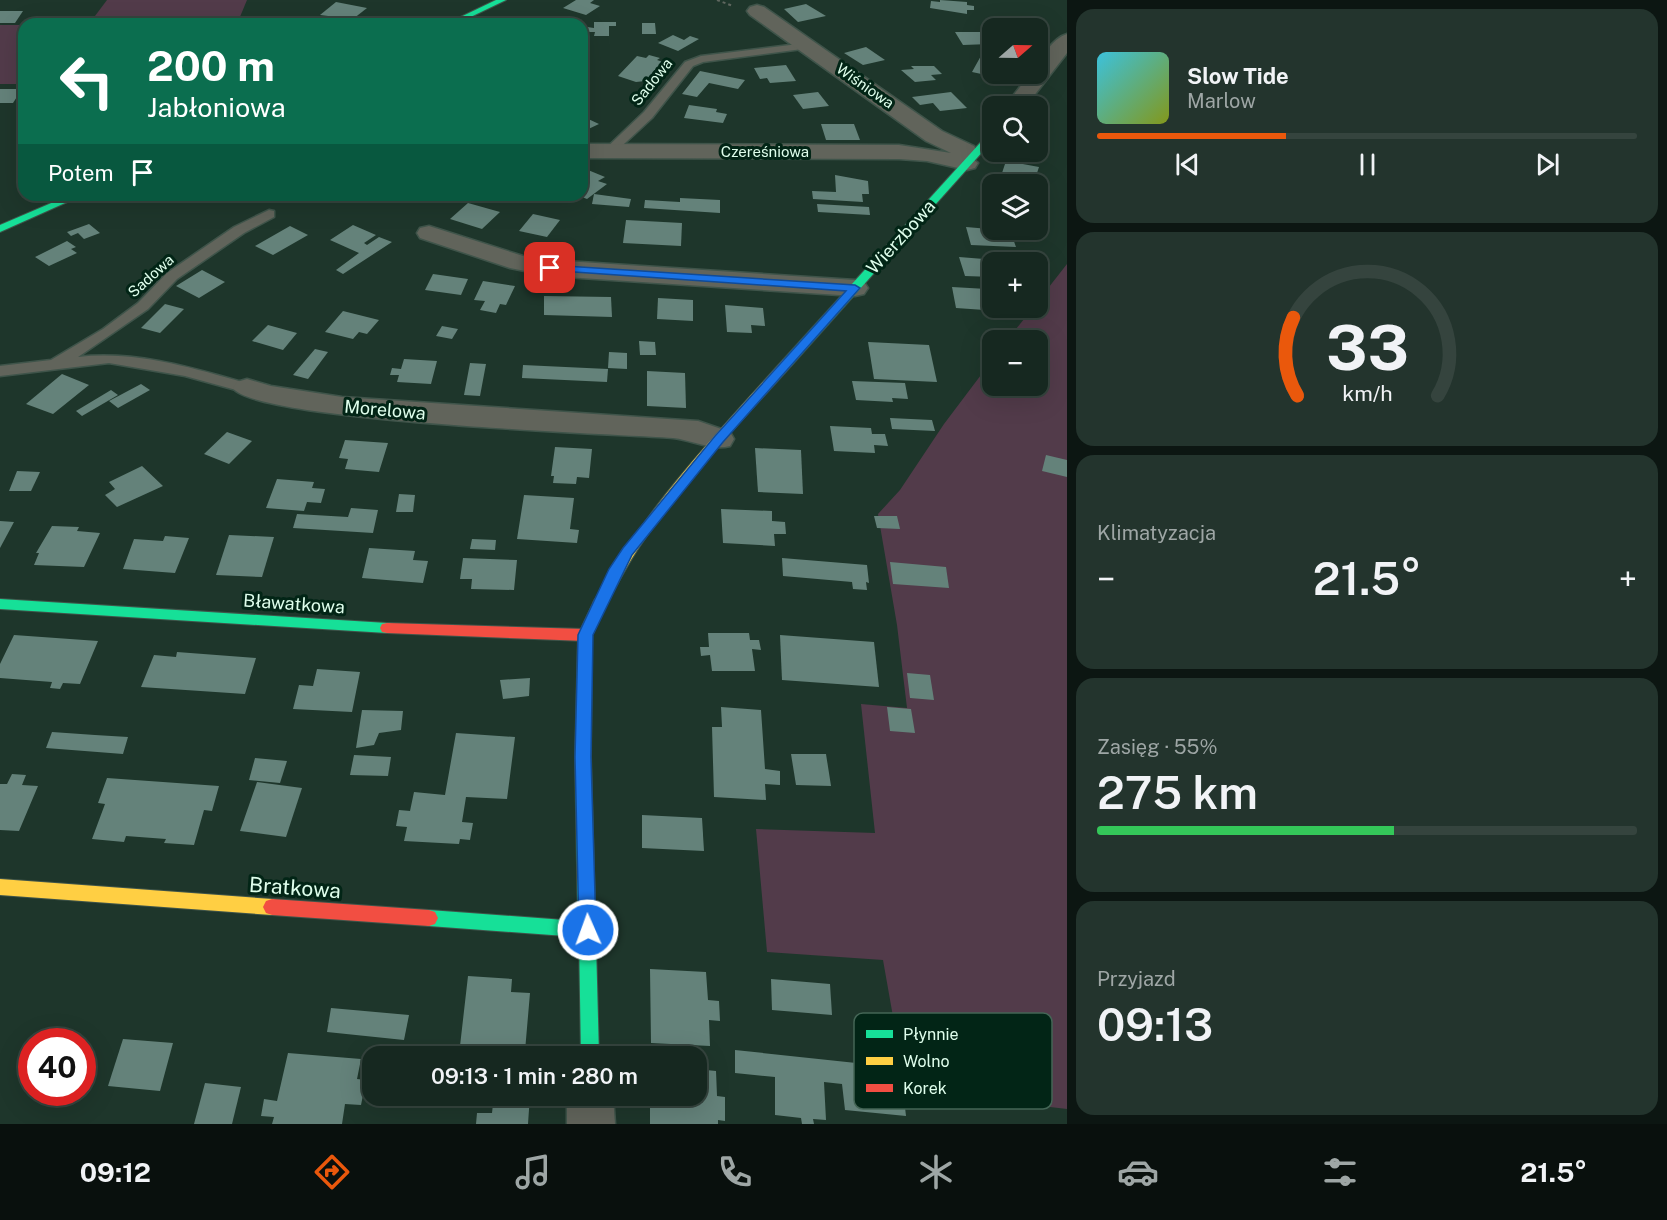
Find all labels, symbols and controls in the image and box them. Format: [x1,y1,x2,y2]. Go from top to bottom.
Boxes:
north arrow [982,18,1048,84]
map controls [982,18,1048,396]
text: 200 m [147,41,275,90]
icon: left [48,42,126,120]
street label: Sadowa [628,55,676,109]
street label: Wiśniowa [833,60,897,112]
text: Slow Tide [1187,63,1289,89]
text: Marlow [1187,89,1256,113]
text: Jabłoniowa [147,91,286,123]
button: search [982,96,1048,162]
street label: Czereśniowa [721,143,809,160]
icon: previous [1171,148,1204,181]
icon: pause [1351,148,1384,181]
icon: next [1531,148,1564,181]
icon: arrive [126,156,159,189]
text: Potem [48,160,114,186]
button: layers [982,174,1048,240]
street label: Wierzbowa [862,195,939,278]
pin [524,242,575,293]
street label: Sadowa [124,251,177,300]
icon: arrive [533,251,566,284]
button: + [982,252,1048,318]
text: 33 [1326,311,1408,384]
button: − [982,330,1048,396]
text: km/h [1342,381,1392,406]
street label: Morelowa [343,395,427,424]
text: Klimatyzacja [1097,521,1216,545]
text: 21.5° [1313,552,1421,605]
text: − [1097,560,1115,598]
text: + [1619,560,1637,598]
street label: Bławatkowa [243,589,346,618]
text: Zasięg · 55% [1097,735,1217,759]
text: 275 km [1097,766,1258,819]
street label: Bratkowa [248,872,342,903]
position arrow [556,898,620,962]
text: Przyjazd [1097,967,1176,991]
text: 09:13 [1097,998,1213,1051]
legend [854,1013,1052,1109]
text: Płynnie [903,1025,959,1044]
speed limit sign: 40 [18,1028,96,1106]
text: Wolno [903,1052,950,1071]
text: 09:13 · 1 min · 280 m [431,1063,638,1089]
text: Korek [903,1079,947,1098]
icon: directions [311,1151,353,1193]
icon: music [512,1151,554,1193]
icon: phone [714,1151,756,1193]
icon: climate [915,1151,957,1193]
icon: car [1117,1151,1159,1193]
icon: filters [1319,1151,1361,1193]
text: 09:12 [80,1156,151,1188]
text: 21.5° [1520,1156,1587,1188]

